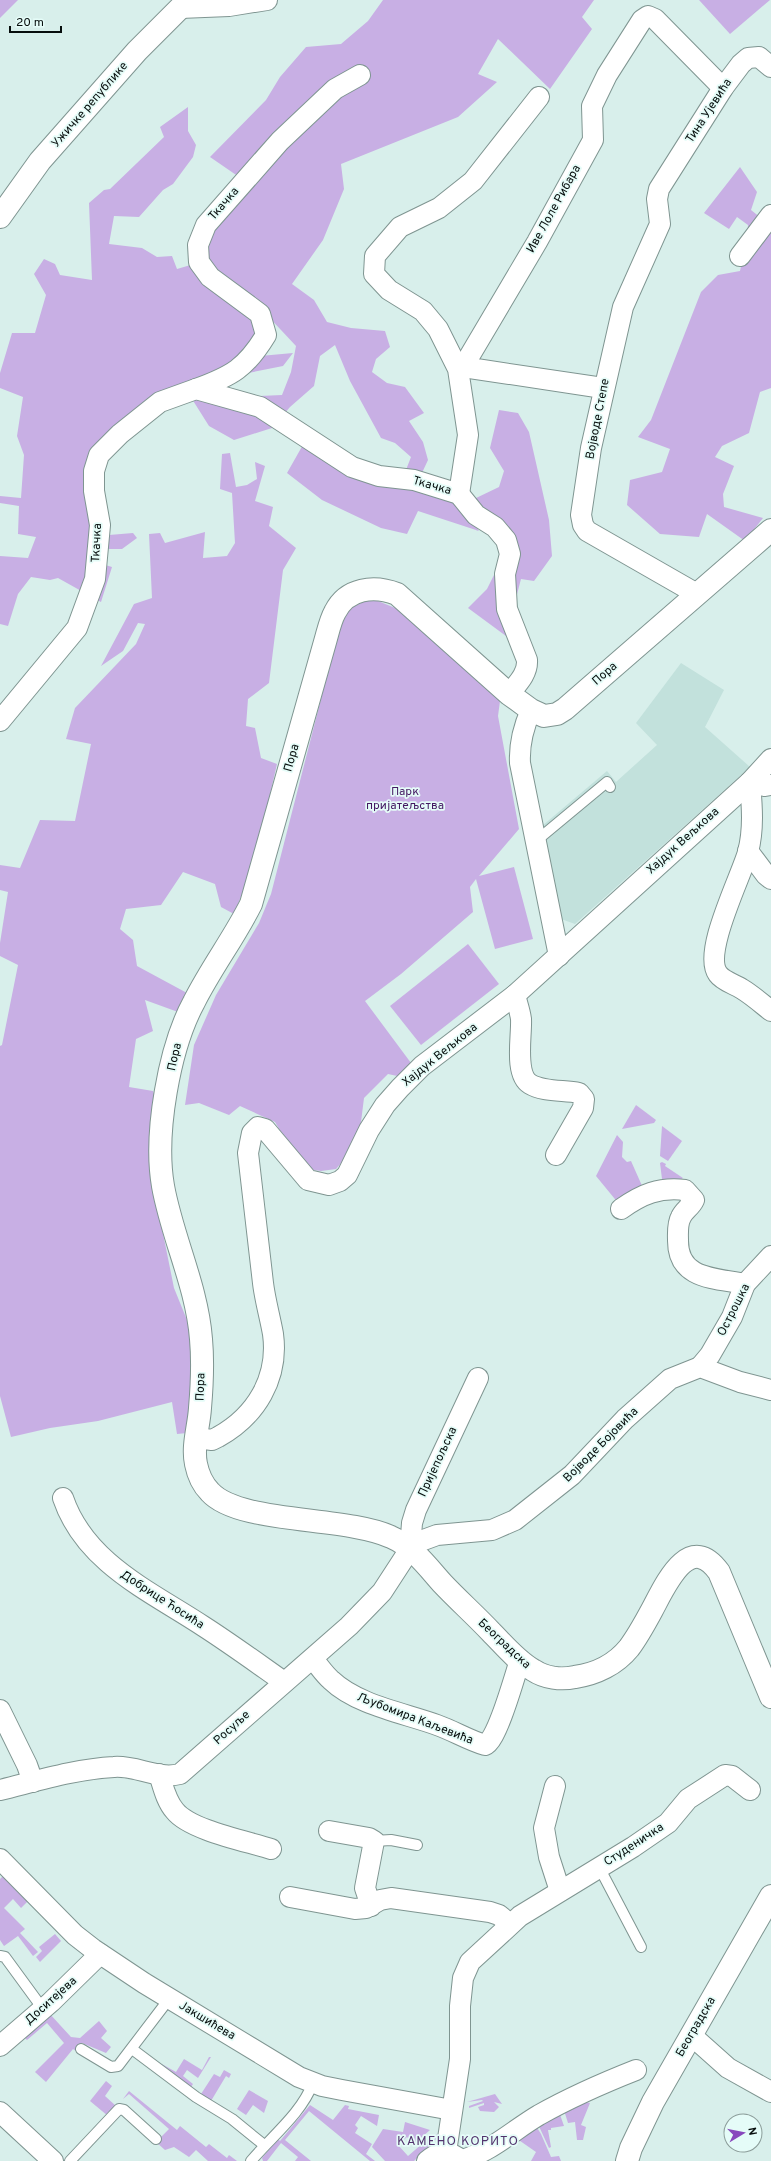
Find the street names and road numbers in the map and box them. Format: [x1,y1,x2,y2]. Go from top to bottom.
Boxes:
street label: Ужичке републике [48,59,132,151]
street label: Тина Ујевића [682,76,736,146]
street label: Иве Лоле Рибара [523,162,585,256]
street label: Ткачка [205,184,243,224]
street label: Војводе Степе [582,377,614,461]
street label: Ткачка [411,473,453,499]
street label: Ткачка [88,523,106,563]
street label: Пора [589,659,621,689]
street label: Пора [280,742,304,774]
street label: Хајдук Вељкова [643,804,723,878]
street label: Хајдук Вељкова [399,1020,481,1090]
street label: Пора [164,1041,186,1073]
street label: Острошка [714,1281,754,1339]
street label: Пора [193,1373,209,1401]
street label: Војводе Бојовића [560,1404,642,1486]
street label: Пријепољска [415,1424,461,1500]
street label: Добрице Ћосића [117,1567,207,1633]
street label: Београдска [474,1615,534,1673]
street label: Љубомира Каљевића [355,1689,475,1749]
street label: Росуље [210,1707,254,1749]
street label: Студеничка [601,1820,667,1870]
street label: Доситејева [22,1973,80,2029]
street label: Београдска [672,1994,720,2060]
street label: Јакшићева [176,1998,238,2044]

